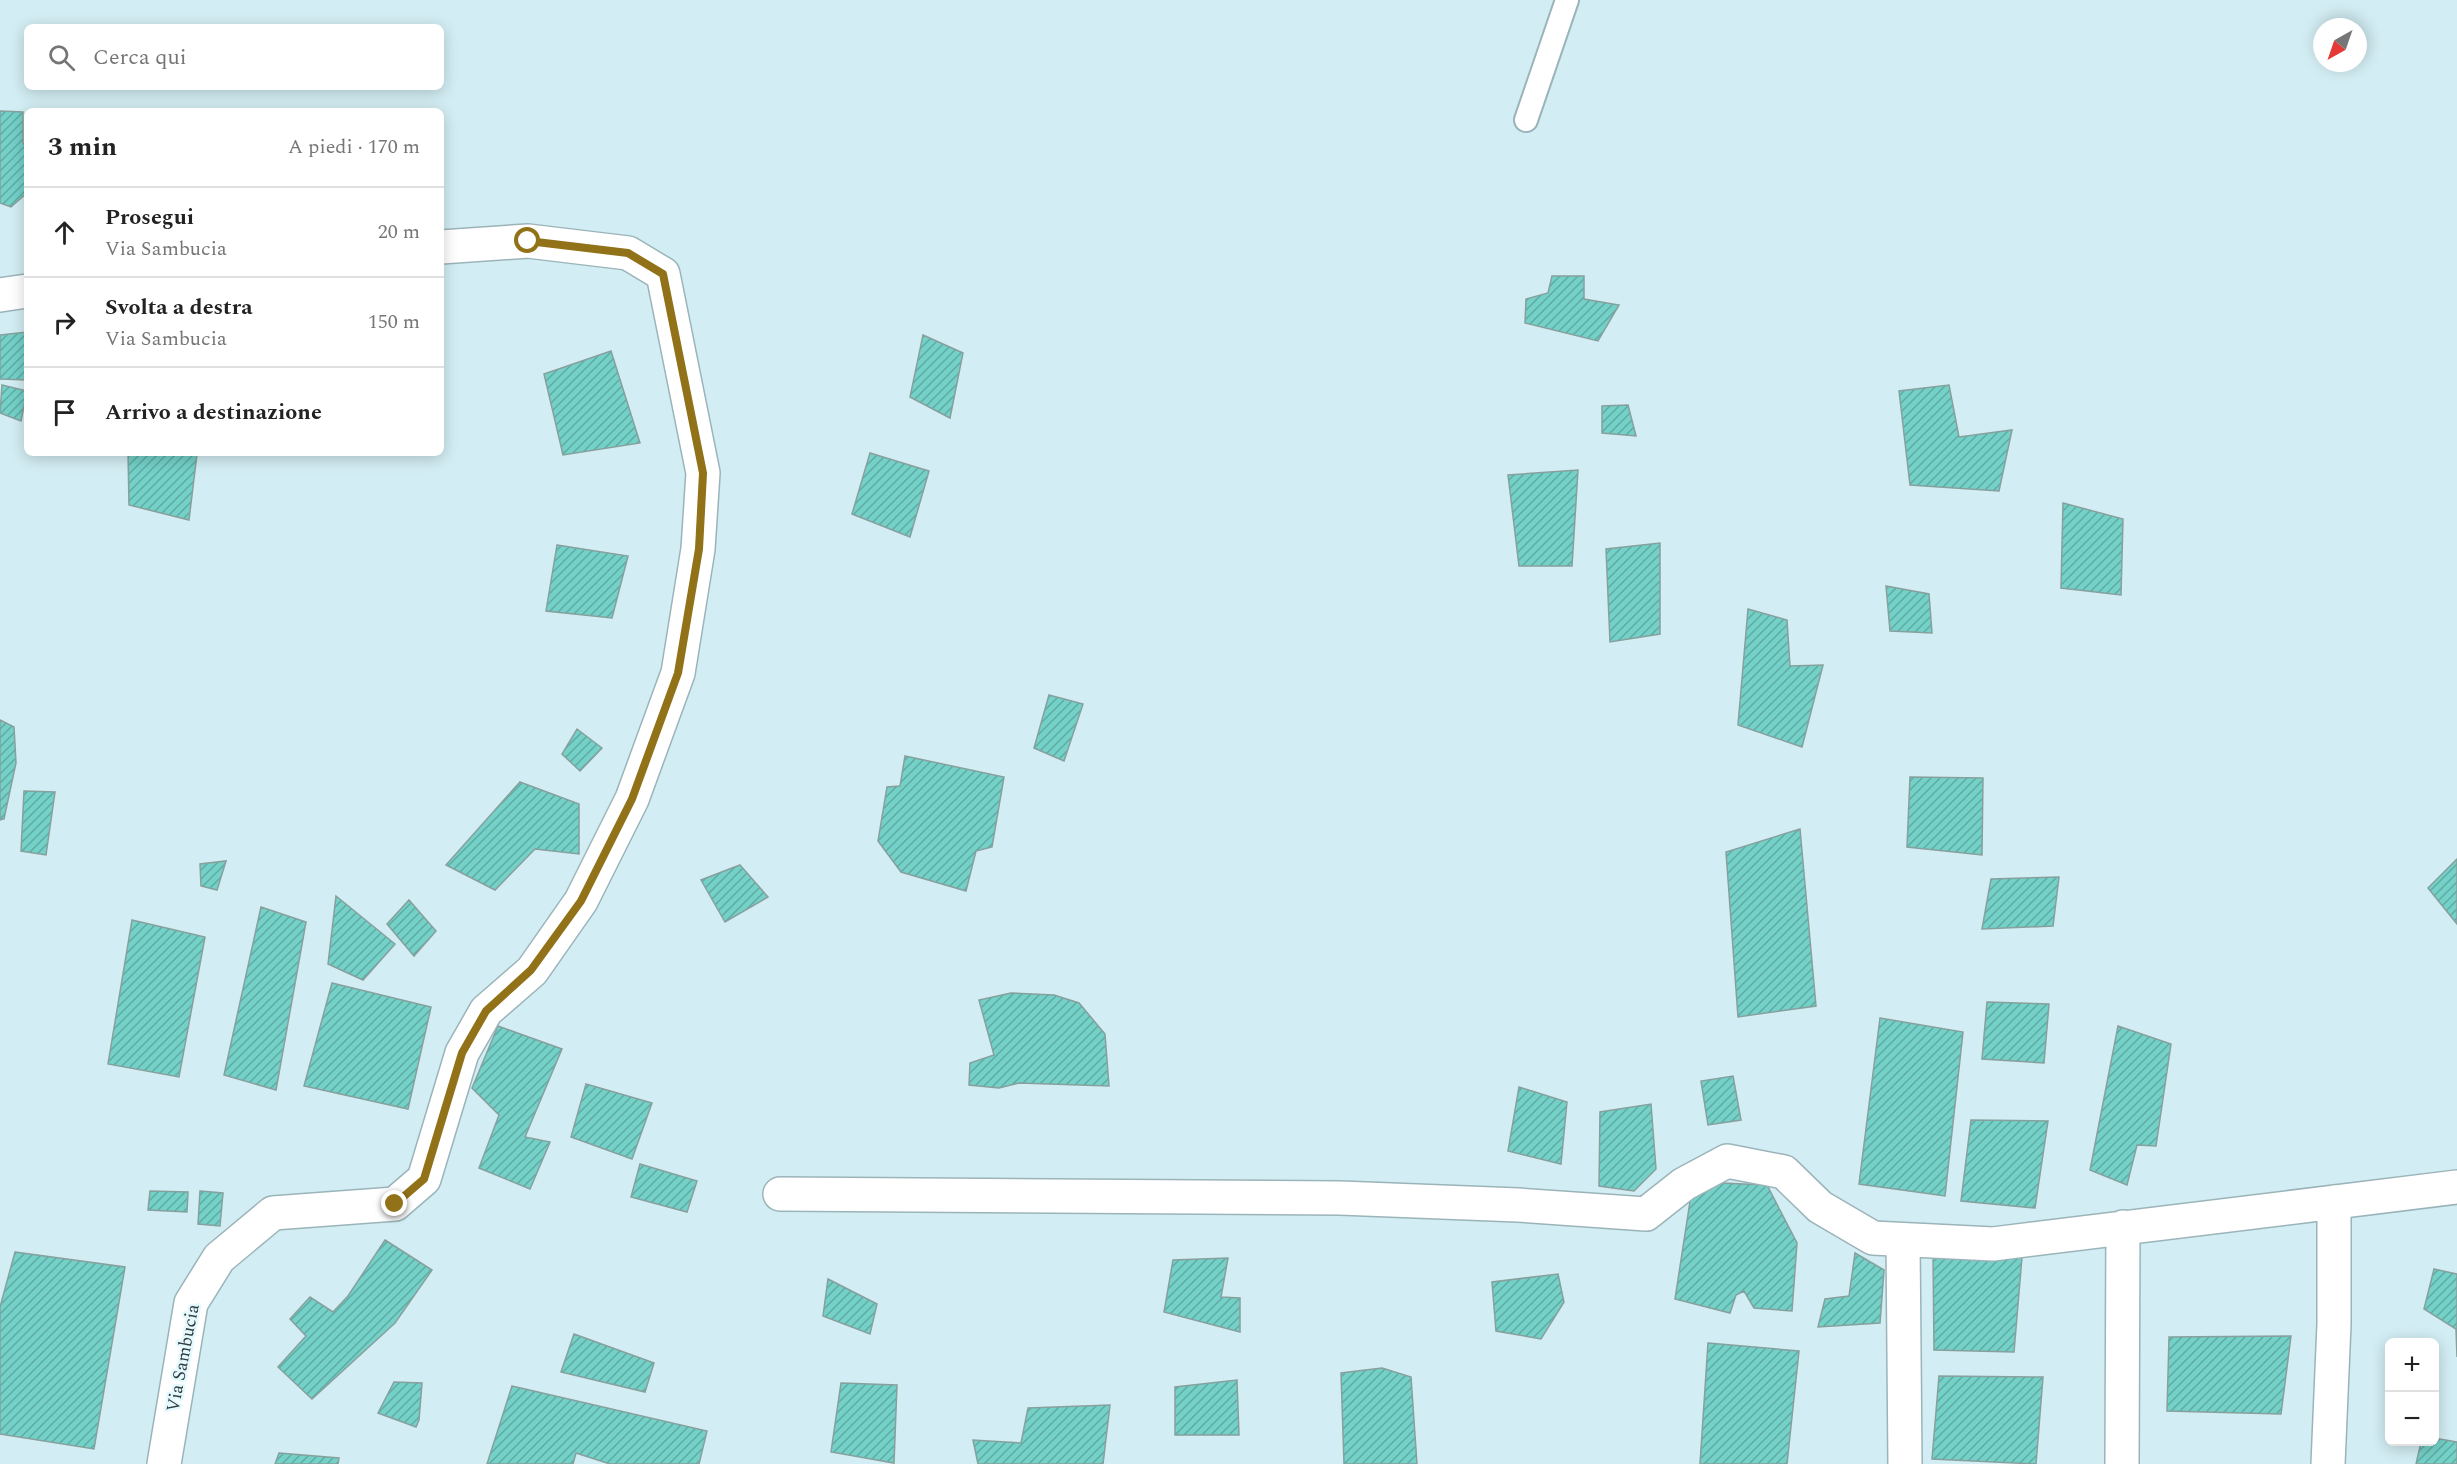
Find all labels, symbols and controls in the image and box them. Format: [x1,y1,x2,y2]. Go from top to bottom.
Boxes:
north arrow [2313,18,2367,72]
search box [24,24,444,90]
icon: search [45,41,78,74]
text: Cerca qui [93,41,187,74]
text: 3 min [48,127,117,167]
text: A piedi · 170 m [288,132,420,162]
text: Prosegui [105,201,194,234]
icon: ahead [48,216,81,249]
text: 20 m [378,217,420,247]
route start [514,227,540,253]
text: Via Sambucia [105,234,227,264]
text: Svolta a destra [105,291,252,324]
icon: right [48,306,81,339]
text: 150 m [368,307,420,337]
text: Via Sambucia [105,324,227,354]
icon: arrive [48,396,81,429]
text: Arrivo a destinazione [105,396,322,429]
route end [381,1190,407,1216]
street label: Via Sambucia [159,1301,207,1414]
map controls [2385,1338,2439,1446]
button: + [2385,1338,2439,1392]
button: − [2385,1392,2439,1446]

